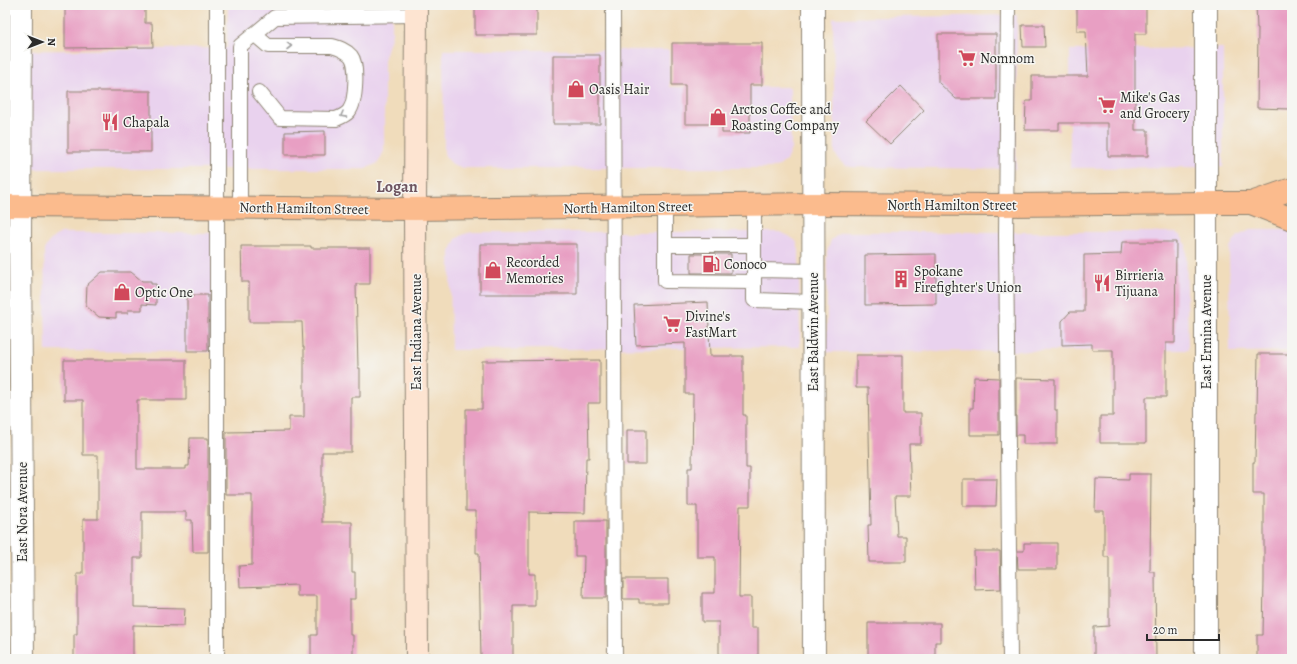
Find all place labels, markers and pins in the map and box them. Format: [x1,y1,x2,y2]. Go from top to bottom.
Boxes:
supermarket icon: Nomnom [957,48,977,68]
place label: Nomnom [980,49,1035,68]
shop icon: Oasis Hair [566,79,586,99]
place label: Oasis Hair [589,80,650,99]
place label: Mike's Gas and Grocery [1120,88,1190,123]
supermarket icon: Mike's Gas and Grocery [1097,95,1117,115]
place label: Arctos Coffee and Roasting Company [730,100,840,135]
shop icon: Arctos Coffee and Roasting Company [708,107,728,127]
restaurant icon: Chapala [100,112,120,132]
place label: Chapala [123,113,170,132]
place label: Recorded Memories [506,253,564,288]
fuel station icon: Conoco [701,254,721,274]
place label: Conoco [724,255,767,274]
shop icon: Recorded Memories [483,260,503,280]
place label: Spokane Firefighter's Union [914,262,1022,297]
place label: Birrieria Tijuana [1115,266,1164,301]
building icon: Spokane Firefighter's Union [891,269,911,289]
restaurant icon: Birrieria Tijuana [1092,273,1112,293]
shop icon: Optic One [112,282,132,302]
place label: Optic One [135,283,193,302]
place label: Divine's FastMart [685,307,737,342]
supermarket icon: Divine's FastMart [662,314,682,334]

